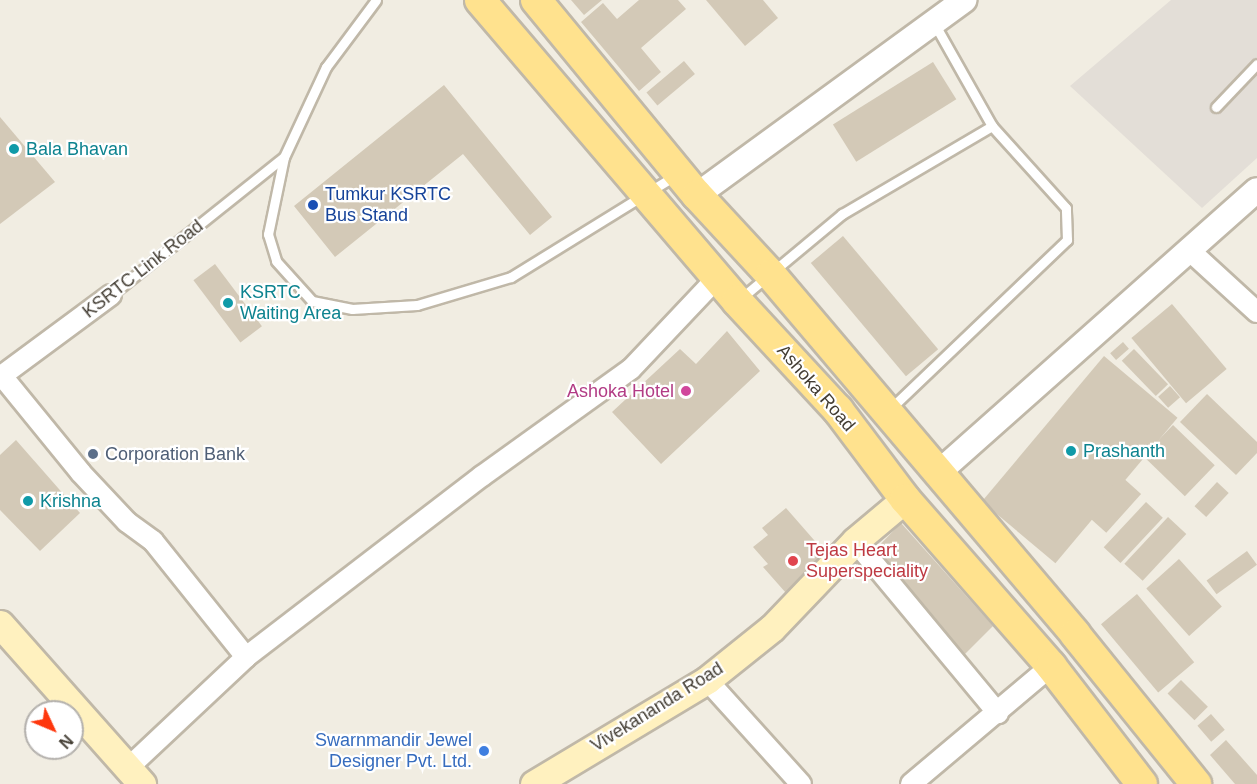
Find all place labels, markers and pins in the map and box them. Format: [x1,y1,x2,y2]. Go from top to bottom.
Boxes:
place label: Bala Bhavan [26,138,128,160]
marker: Bala Bhavan [7,142,21,156]
place label: Tumkur KSRTC Bus Stand [325,184,451,226]
marker: Tumkur KSRTC Bus Stand [306,198,320,212]
place label: KSRTC Waiting Area [240,282,342,324]
marker: KSRTC Waiting Area [221,296,235,310]
place label: Ashoka Hotel [567,380,674,402]
marker: Ashoka Hotel [679,384,693,398]
place label: Prashanth [1083,440,1165,462]
place label: Corporation Bank [105,443,245,465]
marker: Prashanth [1064,444,1078,458]
marker: Corporation Bank [86,447,100,461]
place label: Krishna [40,490,101,512]
marker: Krishna [21,494,35,508]
place label: Tejas Heart Superspeciality [806,540,928,582]
marker: Tejas Heart Superspeciality [784,552,802,570]
place label: Swarnmandir Jewel Designer Pvt. Ltd. [315,730,472,772]
marker: Swarnmandir Jewel Designer Pvt. Ltd. [477,744,491,758]

